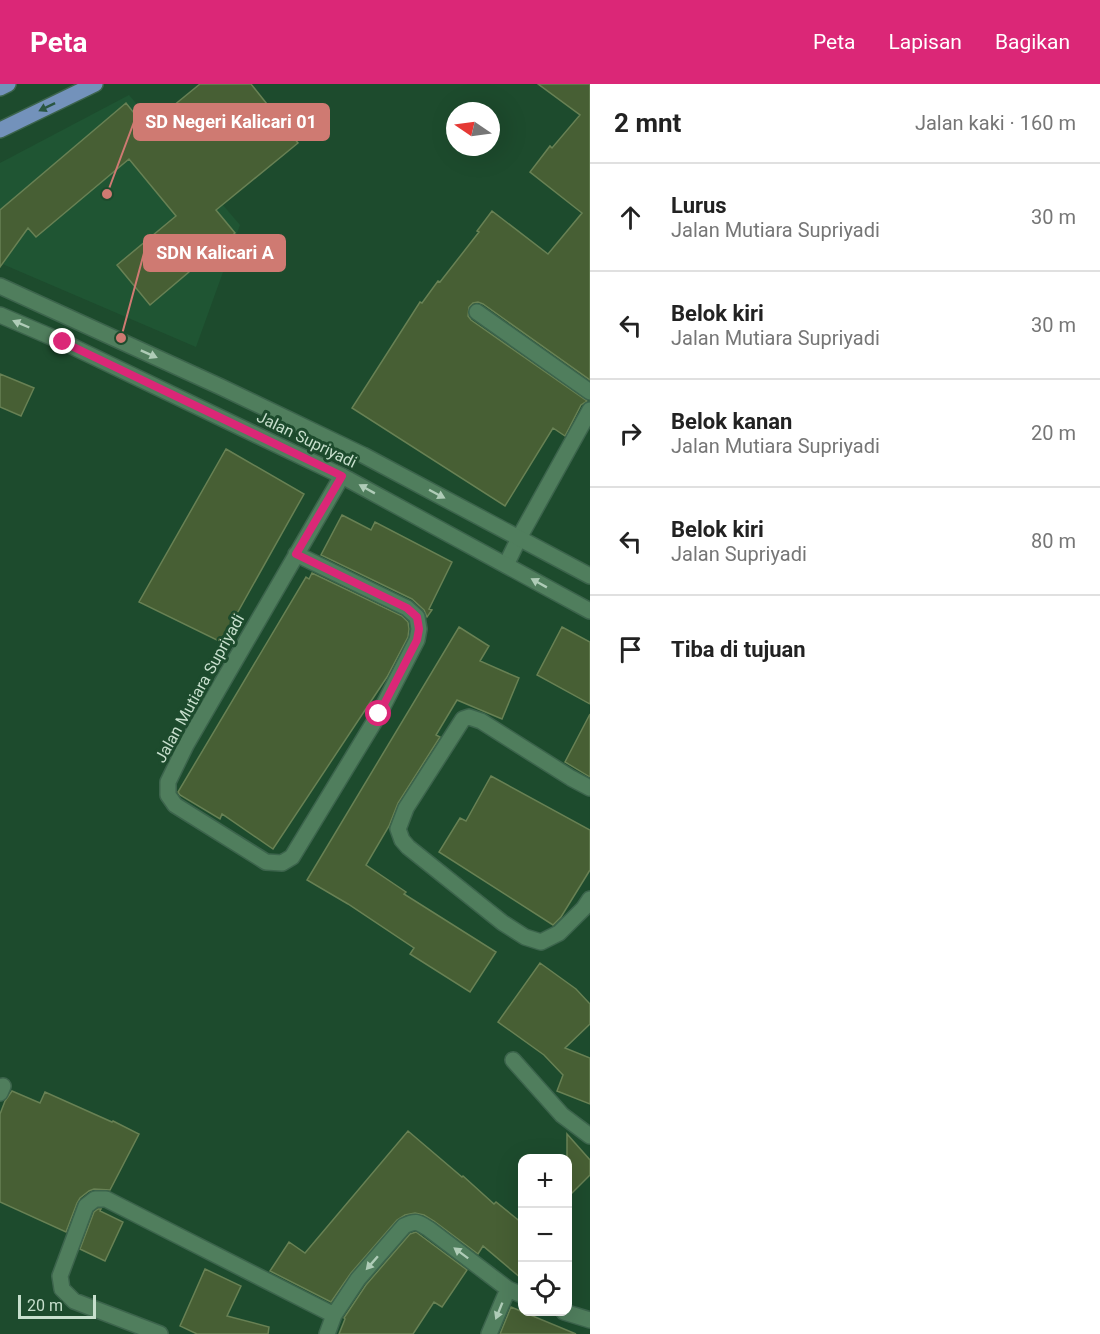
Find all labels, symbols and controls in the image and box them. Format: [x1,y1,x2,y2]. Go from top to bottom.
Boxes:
text: Peta [30,26,87,59]
text: Peta [813,30,855,54]
text: Lapisan [888,30,962,54]
text: Bagikan [995,30,1070,54]
north arrow [446,102,500,156]
one-way arrow [39,103,56,112]
callout: SD Negeri Kalicari 01 [134,104,329,140]
text: 2 mnt [614,108,681,138]
text: SD Negeri Kalicari 01 [145,111,317,132]
text: Jalan kaki · 160 m [915,111,1076,135]
text: Lurus [671,193,727,218]
icon: ahead [614,201,647,234]
text: 30 m [1031,205,1076,229]
text: Jalan Mutiara Supriyadi [671,218,880,242]
callout: SDN Kalicari A [144,235,285,271]
text: SDN Kalicari A [156,242,275,263]
text: Belok kiri [671,301,764,326]
icon: left [614,309,647,342]
text: 30 m [1031,313,1076,337]
one-way arrow [12,319,30,328]
text: Jalan Mutiara Supriyadi [671,326,880,350]
route end [49,328,75,354]
one-way arrow [140,349,157,358]
street label: Jalan Supriyadi [254,407,360,472]
text: Belok kanan [671,409,792,434]
icon: right [614,417,647,450]
text: 20 m [1031,421,1076,445]
text: Jalan Mutiara Supriyadi [671,434,880,458]
one-way arrow [359,484,376,494]
one-way arrow [428,489,446,499]
text: Belok kiri [671,517,764,542]
icon: left [614,525,647,558]
text: 80 m [1031,529,1076,553]
text: Jalan Supriyadi [671,542,807,566]
one-way arrow [530,578,547,588]
street label: Jalan Mutiara Supriyadi [151,611,248,766]
icon: arrive [614,633,647,666]
text: Tiba di tujuan [671,637,806,662]
route start [365,700,391,726]
map controls [518,1154,572,1316]
button: + [518,1154,572,1208]
button: − [518,1208,572,1262]
one-way arrow [454,1248,469,1260]
one-way arrow [365,1255,379,1270]
button: locate [518,1262,572,1316]
scale bar [18,1292,96,1320]
text: 20 m [27,1296,63,1315]
one-way arrow [494,1303,504,1321]

